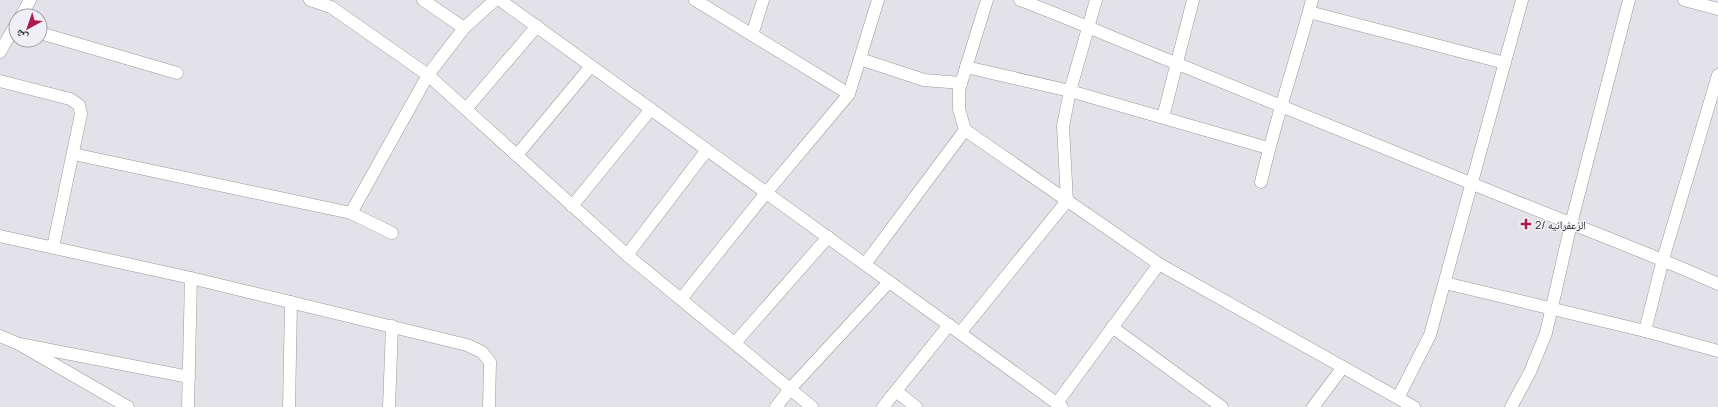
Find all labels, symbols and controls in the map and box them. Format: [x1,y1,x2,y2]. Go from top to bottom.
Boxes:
north arrow [8,8,48,48]
text: ش [12,26,31,46]
place label: الزعفرانيه /2 [1535,217,1586,232]
marker: الزعفرانيه /2 [1520,218,1532,230]

